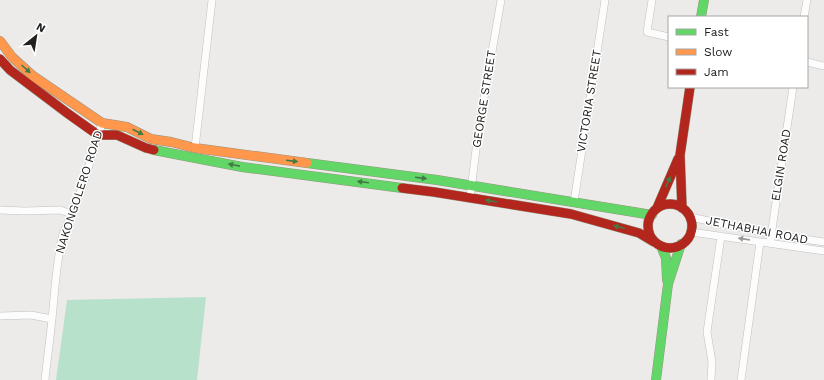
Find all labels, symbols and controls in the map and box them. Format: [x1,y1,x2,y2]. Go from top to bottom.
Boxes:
north arrow [16,16,56,56]
legend [668,16,808,88]
text: N [34,20,48,35]
text: Fast [704,25,729,39]
text: Slow [704,45,732,59]
street label: GEORGE STREET [469,49,499,149]
street label: VICTORIA STREET [574,49,604,153]
one-way arrow [21,65,31,74]
text: Jam [704,65,729,79]
street label: ELGIN ROAD [768,128,794,202]
street label: NAKONGOLERO ROAD [52,129,106,255]
one-way arrow [132,129,143,135]
one-way arrow [286,158,298,164]
one-way arrow [228,162,240,168]
one-way arrow [415,175,427,181]
one-way arrow [665,176,671,187]
one-way arrow [357,179,369,185]
one-way arrow [485,198,497,204]
street label: JETHABHAI ROAD [705,213,809,247]
one-way arrow [612,224,624,230]
one-way arrow [738,236,750,242]

